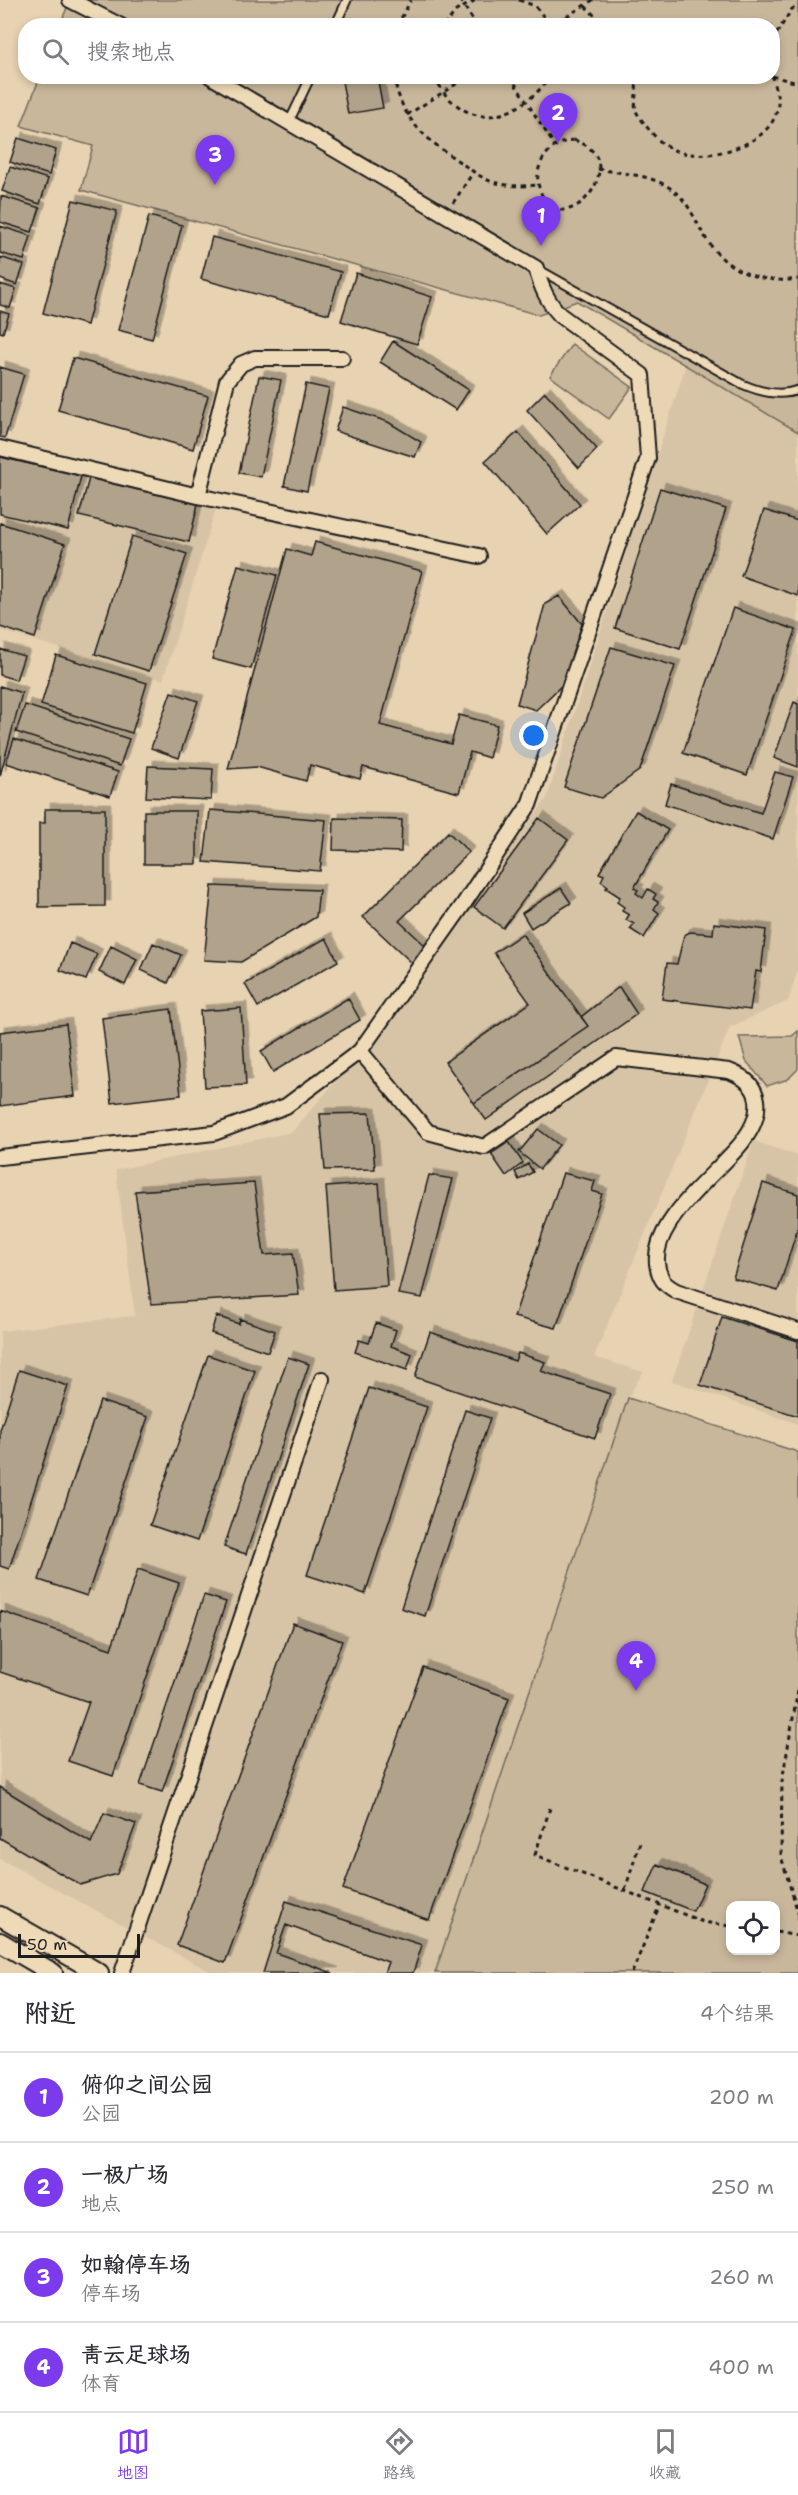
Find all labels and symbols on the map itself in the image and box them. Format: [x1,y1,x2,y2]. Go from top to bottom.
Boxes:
pin: 2 [538,94,578,143]
pin: 3 [196,136,234,185]
pin: 1 [522,196,560,246]
your location [519,721,548,750]
pin: 4 [616,1642,656,1691]
scale bar [18,1931,140,1958]

